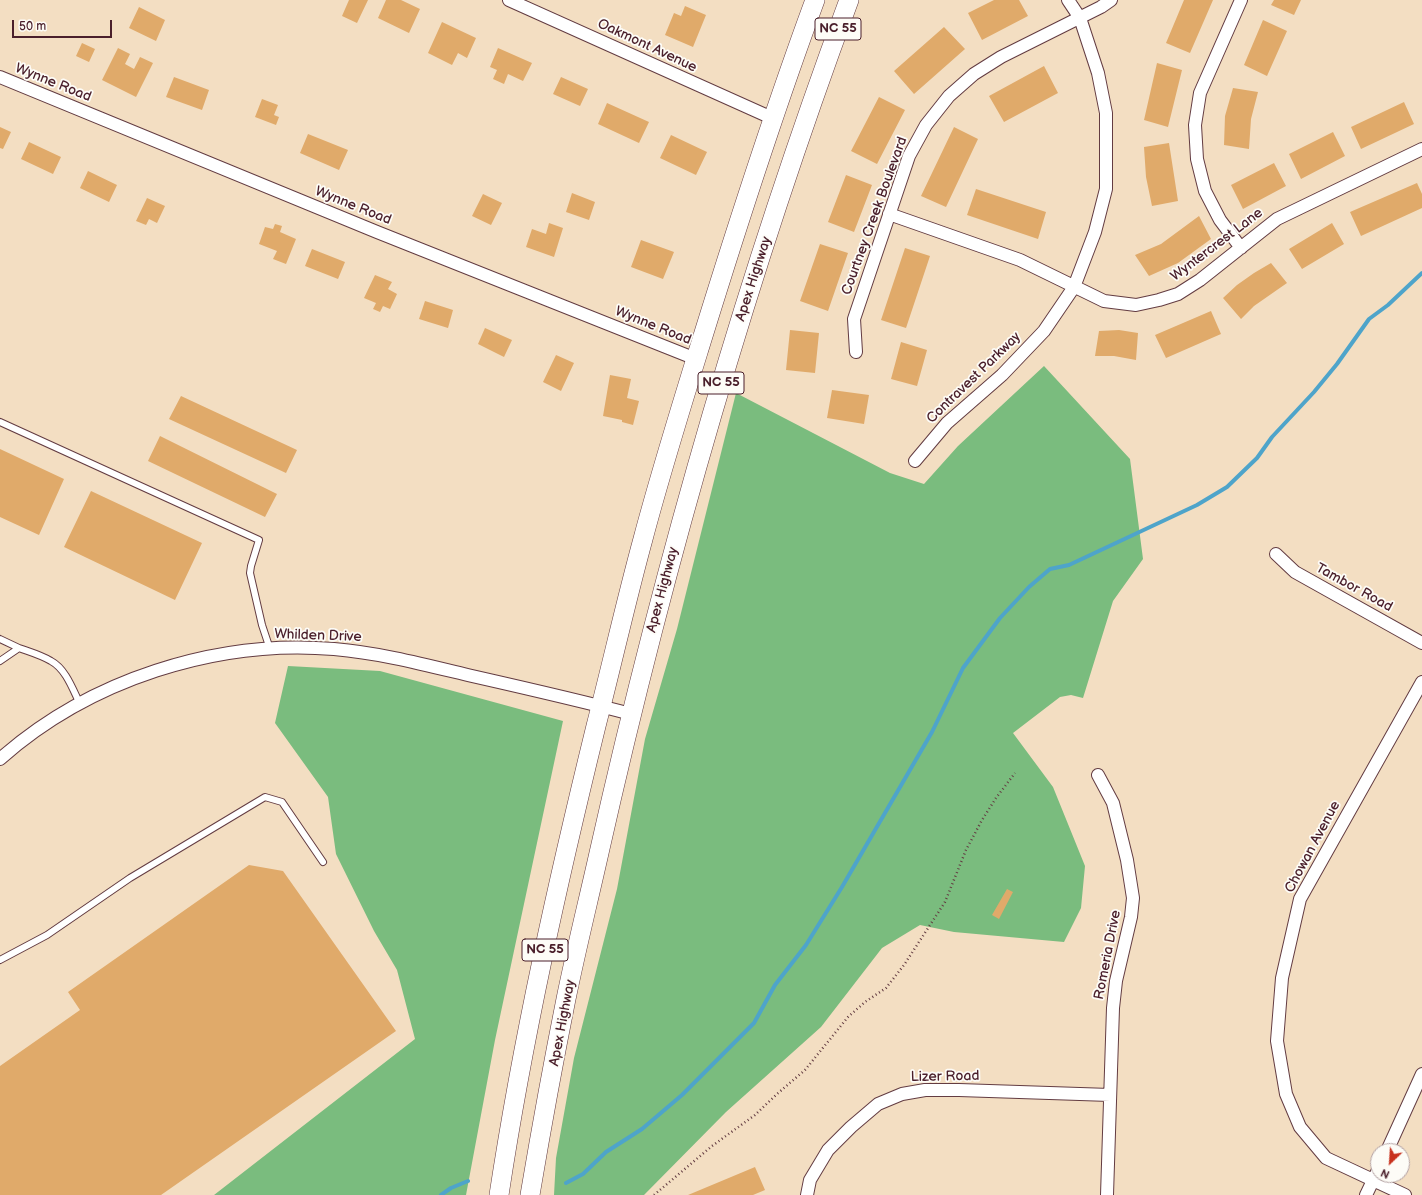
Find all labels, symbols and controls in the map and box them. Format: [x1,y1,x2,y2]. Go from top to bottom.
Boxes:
scale bar [14,12,114,38]
street label: Oakmont Avenue [595,16,699,76]
road number: NC 55 [815,18,861,40]
text: 50 m [19,19,46,34]
street label: Wynne Road [12,60,94,106]
street label: Courtney Creek Boulevard [839,135,911,297]
street label: Wynne Road [312,183,394,229]
street label: Wyntercrest Lane [1168,205,1266,285]
street label: Apex Highway [732,235,776,323]
street label: Wynne Road [612,303,694,349]
street label: Contravest Parkway [923,329,1025,427]
road number: NC 55 [698,372,744,394]
street label: Apex Highway [644,545,682,635]
street label: Tambor Road [1313,560,1395,616]
street label: Whilden Drive [274,626,362,646]
street label: Chowan Avenue [1282,798,1344,896]
street label: Romeria Drive [1091,909,1125,1001]
road number: NC 55 [522,939,568,961]
street label: Apex Highway [546,978,580,1068]
street label: Lizer Road [910,1068,980,1086]
north arrow [1370,1143,1410,1183]
text: N [1379,1166,1392,1181]

